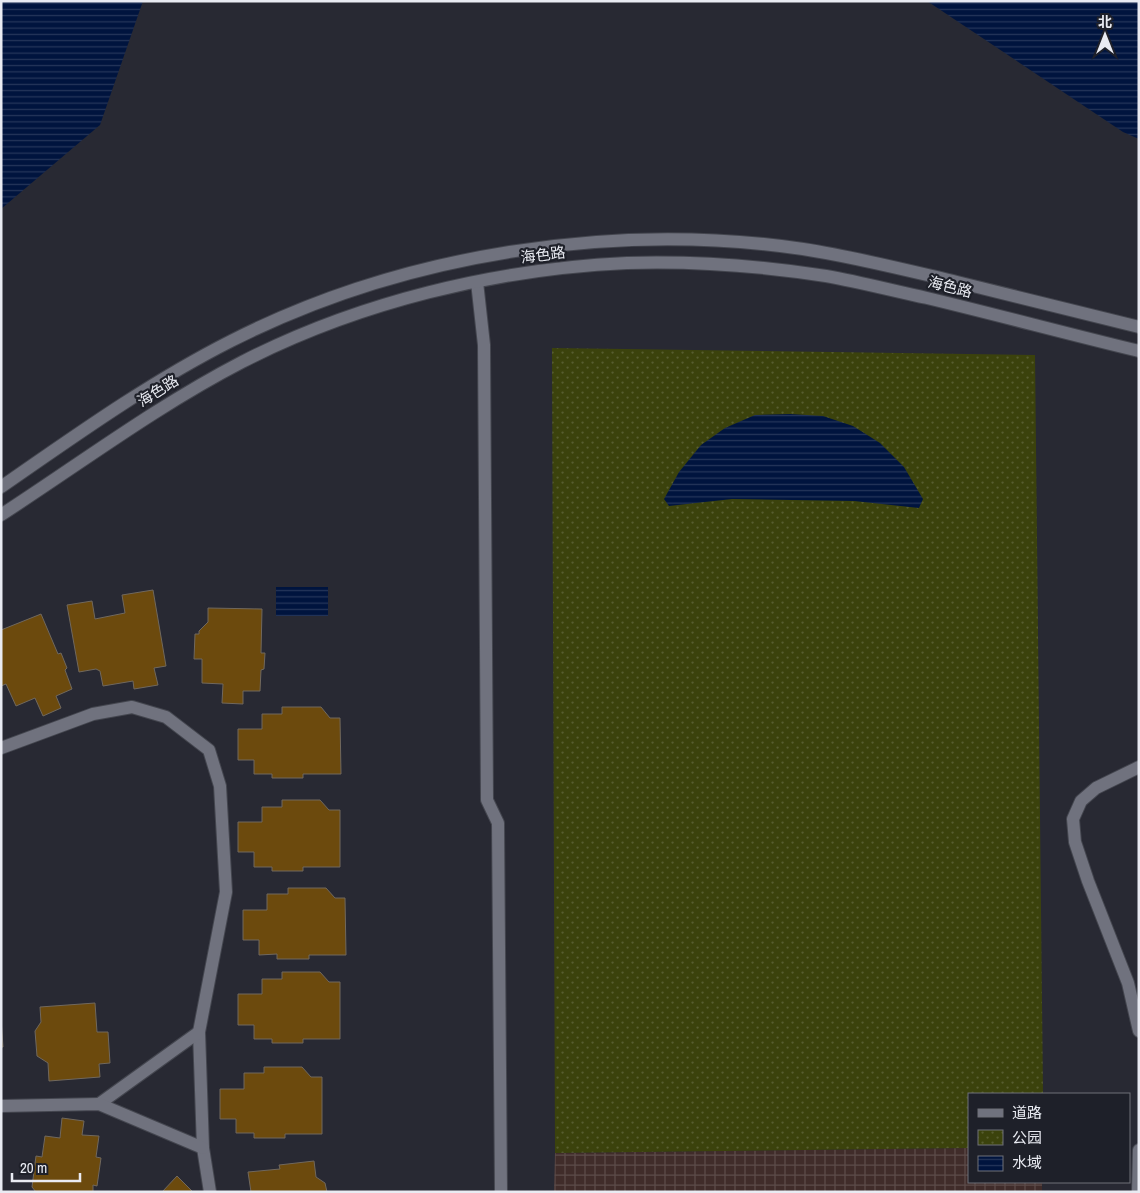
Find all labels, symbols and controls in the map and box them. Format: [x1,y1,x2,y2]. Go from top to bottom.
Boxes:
north arrow [1080,10,1130,60]
text: 北 [1098,13,1112,31]
street label: 海色路 [519,241,567,268]
street label: 海色路 [926,271,975,302]
street label: 海色路 [133,370,182,411]
legend [968,1093,1130,1183]
text: 道路 [1012,1102,1042,1123]
text: 公园 [1012,1127,1042,1148]
scale bar [12,1150,80,1182]
text: 水域 [1012,1152,1042,1173]
text: 20 m [20,1157,47,1178]

